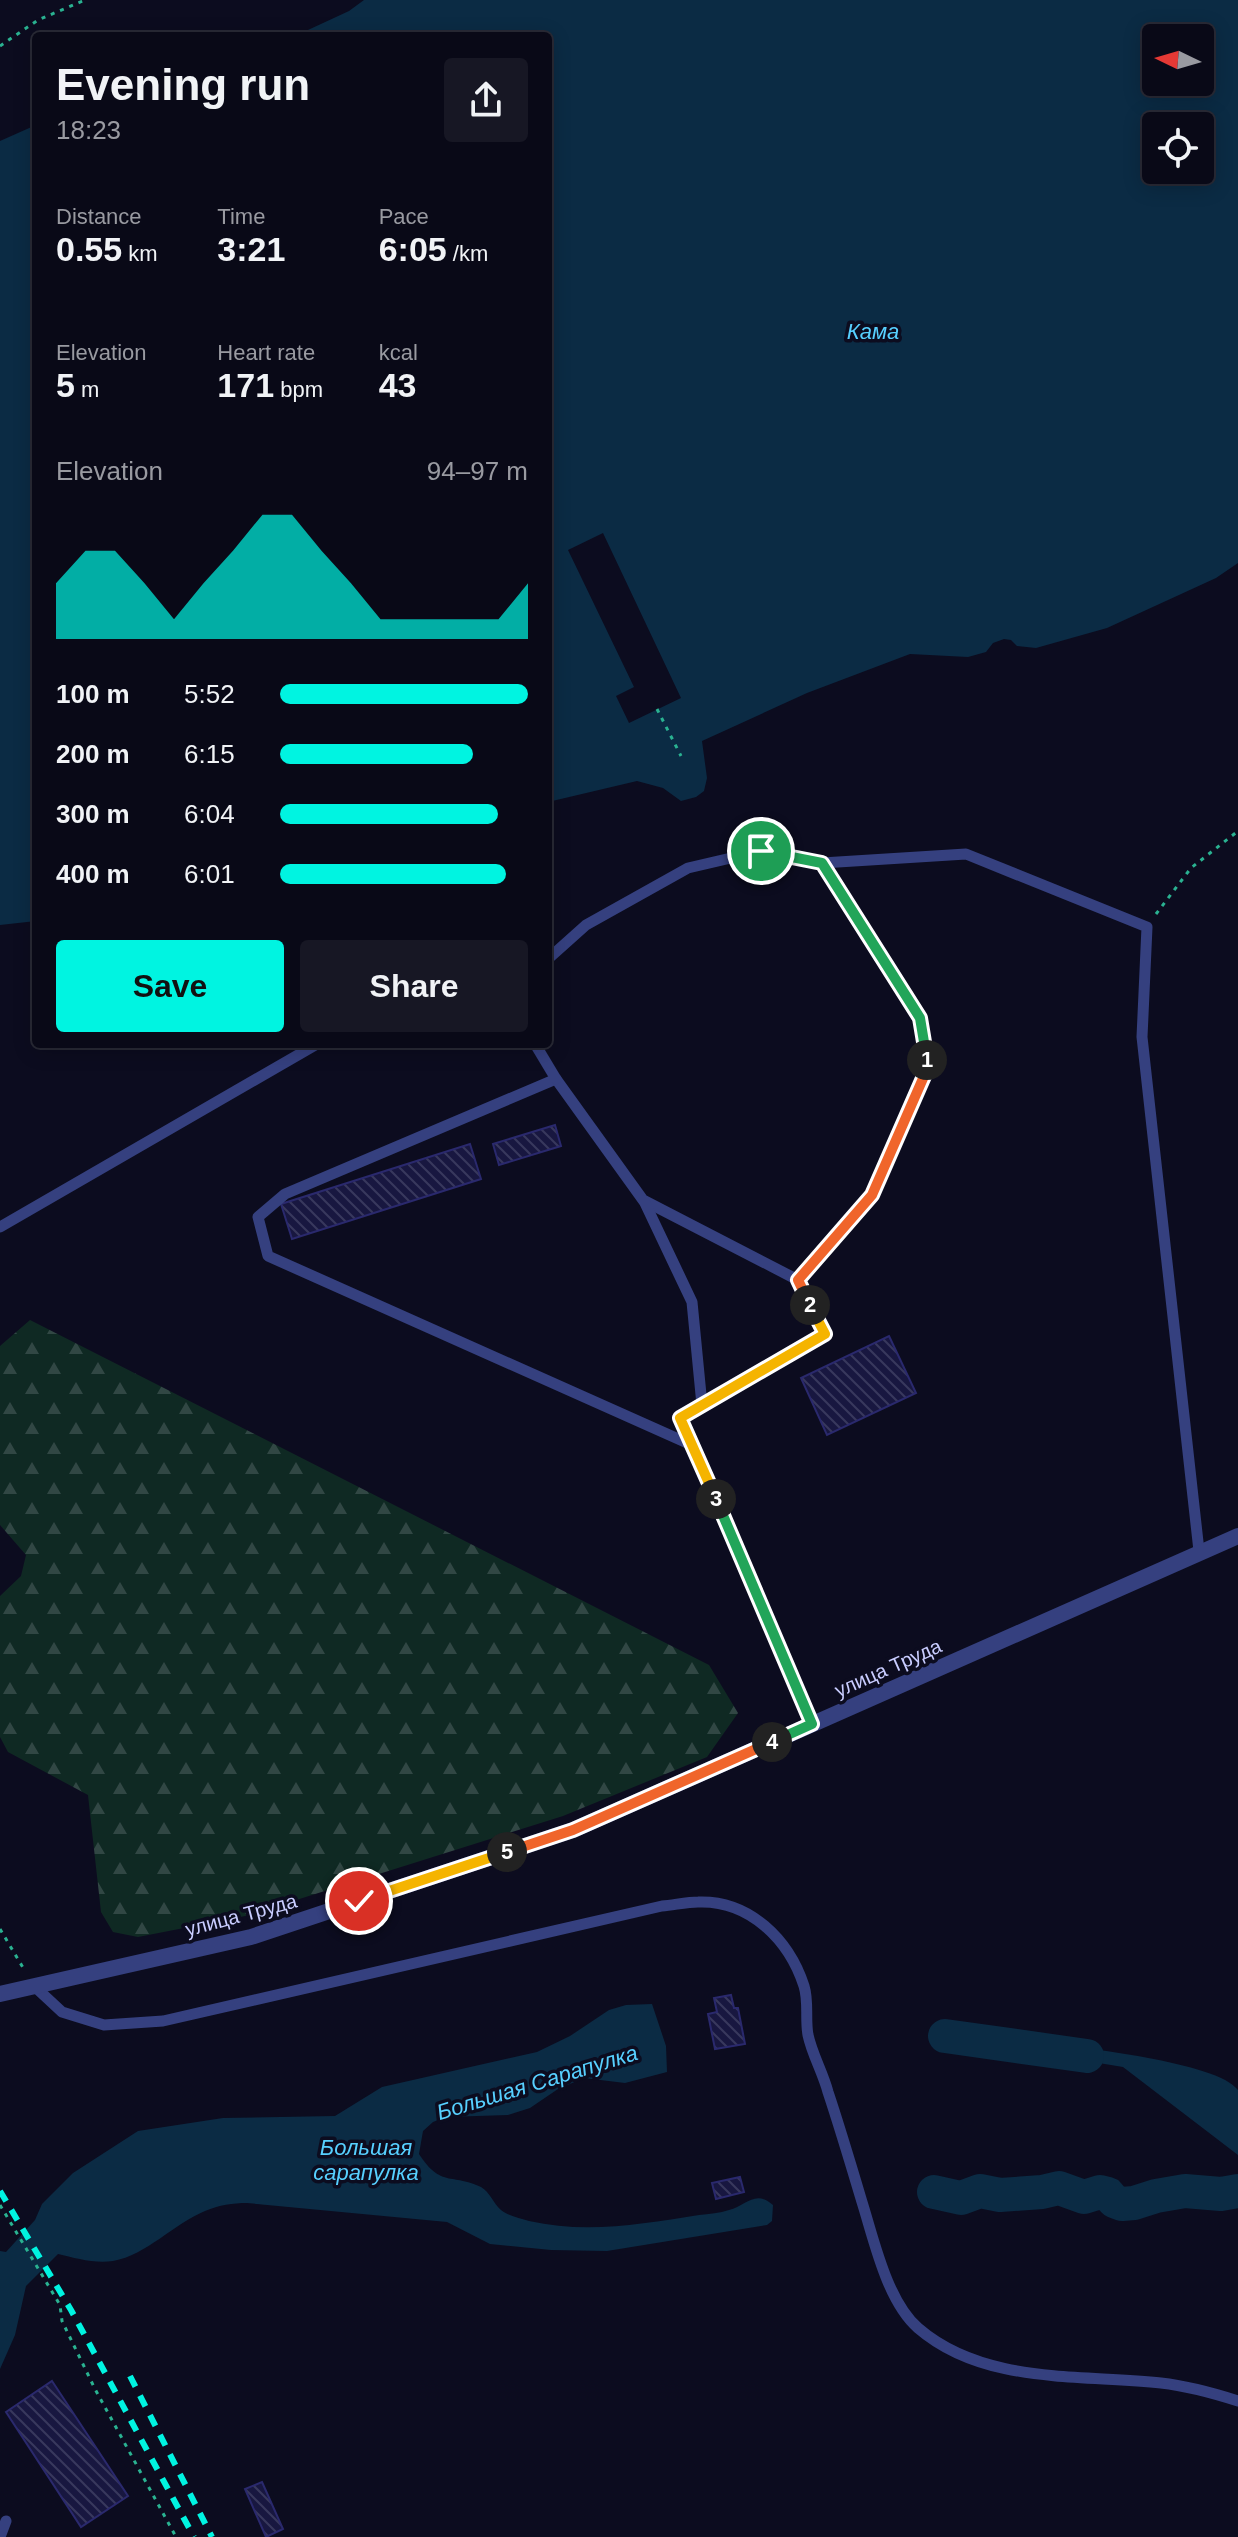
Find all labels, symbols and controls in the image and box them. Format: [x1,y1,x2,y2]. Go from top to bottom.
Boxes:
north arrow [1142,24,1214,96]
map controls [1142,24,1214,184]
button: share [444,58,528,142]
text: Evening run [56,60,310,109]
button: locate [1142,112,1214,184]
text: 18:23 [56,115,121,145]
text: Distance [56,204,142,229]
text: Time [217,204,265,229]
text: Pace [379,204,429,229]
text: 0.55 [56,230,122,268]
text: 3:21 [217,230,285,268]
text: 6:05 [379,230,447,268]
text: km [122,241,158,266]
text: /km [447,241,488,266]
water label: Кама [847,319,899,344]
text: Elevation [56,340,147,365]
text: Heart rate [217,340,315,365]
text: kcal [379,340,418,365]
text: 5 [56,366,75,404]
text: 171 [217,366,274,404]
text: 43 [379,366,416,404]
text: m [75,377,99,402]
text: bpm [274,377,323,402]
text: Elevation [56,456,163,486]
text: 94–97 m [427,456,528,486]
text: 100 m [56,679,130,709]
text: 5:52 [184,679,235,709]
text: 200 m [56,739,130,769]
text: 6:15 [184,739,235,769]
text: 300 m [56,799,130,829]
text: 6:04 [184,799,235,829]
pin [727,817,795,885]
icon: arrive [739,829,783,873]
text: 400 m [56,859,130,889]
text: 6:01 [184,859,235,889]
button: Save [56,940,284,1032]
button: Share [300,940,528,1032]
pin: 1 [907,1040,947,1080]
text: 1 [921,1047,933,1072]
pin: 2 [790,1285,830,1325]
text: 2 [804,1292,816,1317]
pin: 3 [696,1479,736,1519]
text: 3 [710,1486,722,1511]
street label: улица Труда [831,1634,946,1701]
pin: 4 [752,1722,792,1762]
text: 4 [766,1729,778,1754]
pin: 5 [487,1832,527,1872]
text: 5 [501,1839,513,1864]
pin [325,1867,393,1935]
icon: check [337,1879,381,1923]
street label: улица Труда [183,1889,300,1940]
water label: Большая Сарапулка [434,2040,641,2125]
water label: Большая сарапулка [313,2135,419,2185]

